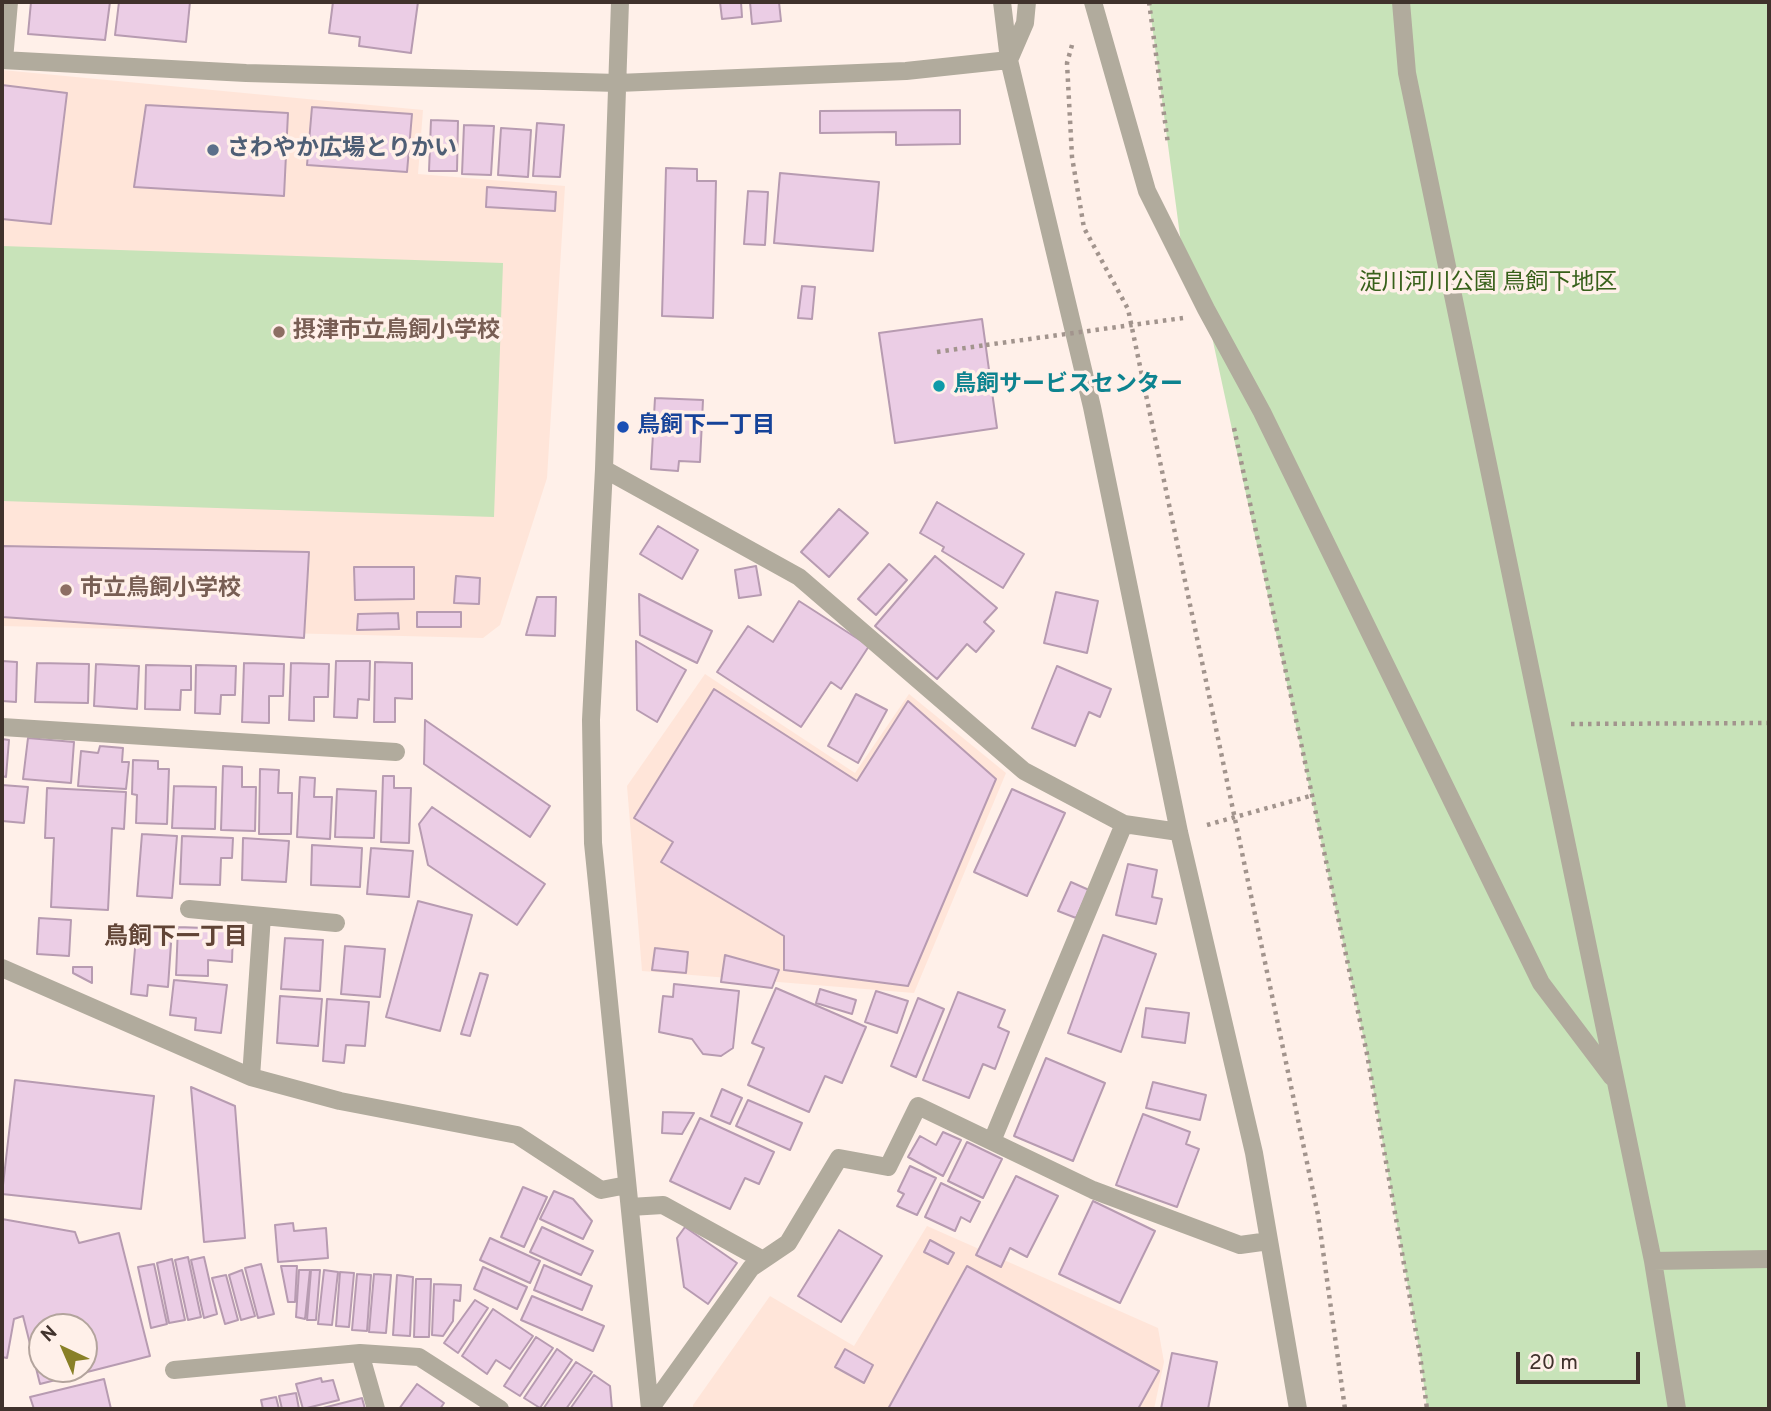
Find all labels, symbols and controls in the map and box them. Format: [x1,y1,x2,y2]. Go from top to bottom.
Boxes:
place label: さわやか広場とりかい [227,136,457,164]
marker: さわやか広場とりかい [205,142,221,158]
park label: 淀川河川公園 鳥飼下地区 [1359,270,1617,298]
place label: 摂津市立鳥飼小学校 [293,318,500,346]
marker: 摂津市立鳥飼小学校 [271,324,287,340]
place label: 鳥飼サービスセンター [953,372,1183,400]
marker: 鳥飼サービスセンター [931,378,947,394]
place label: 鳥飼下一丁目 [637,413,775,441]
marker: 鳥飼下一丁目 [615,419,631,435]
place label: 市立鳥飼小学校 [80,576,241,604]
marker: 市立鳥飼小学校 [58,582,74,598]
district label: 鳥飼下一丁目 [104,925,248,953]
north arrow [28,1313,98,1383]
text: N [37,1321,63,1348]
scale bar [1519,1338,1643,1382]
text: 20 m [1529,1350,1578,1377]

